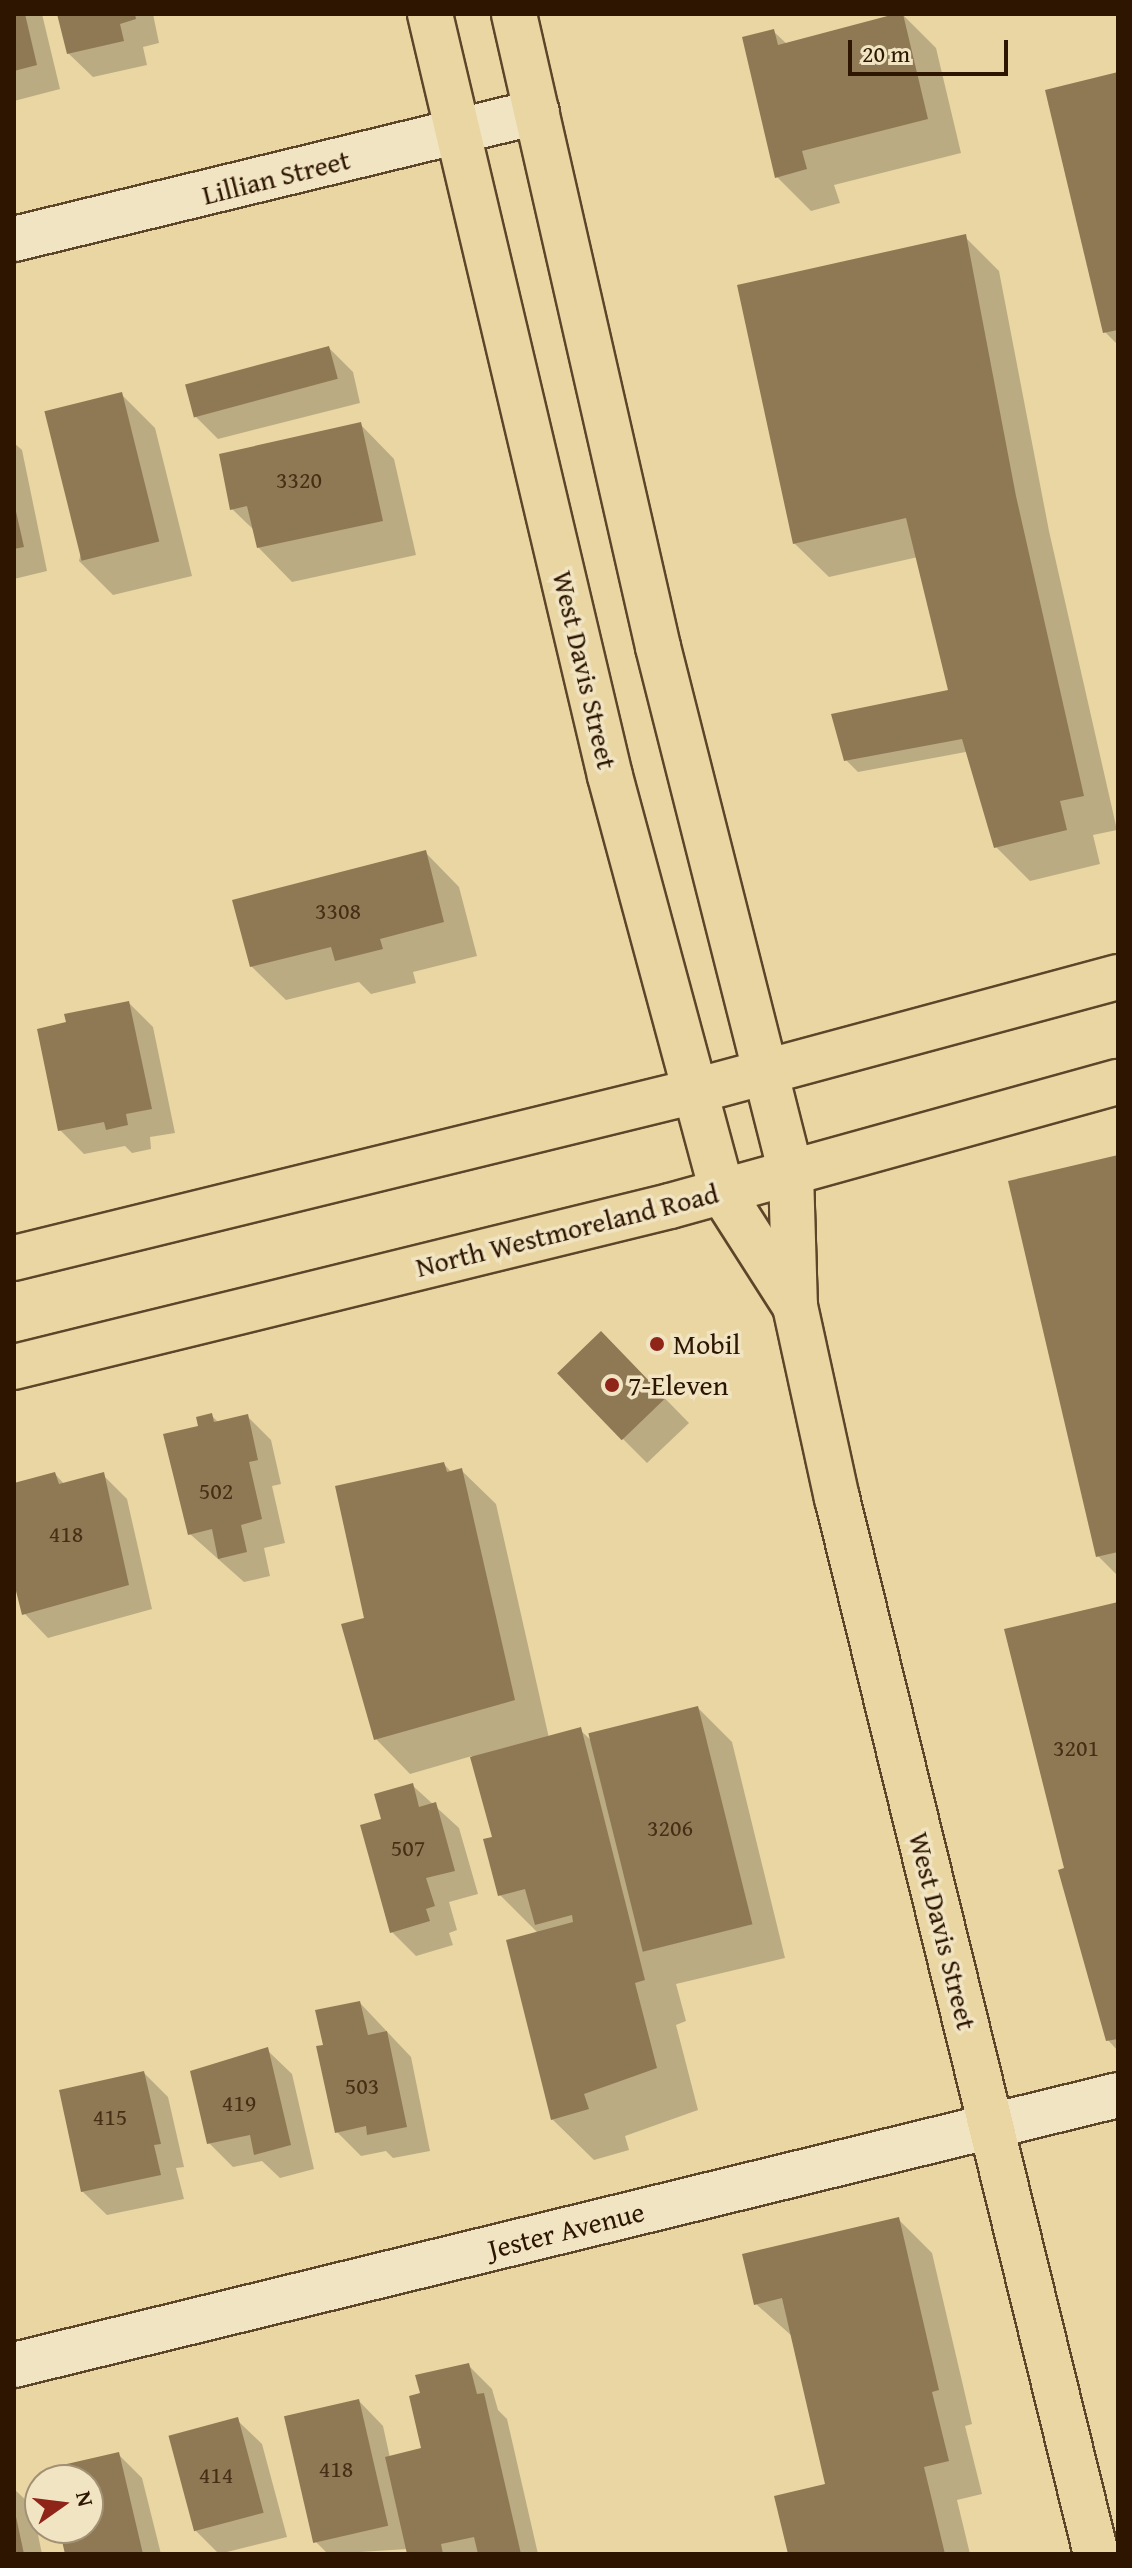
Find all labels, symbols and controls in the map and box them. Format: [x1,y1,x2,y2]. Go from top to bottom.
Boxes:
scale bar [852,24,1012,74]
text: 20 m [862,36,910,71]
street label: Lillian Street [199,142,353,212]
house number: 3320 [276,466,322,494]
street label: West Davis Street [546,567,624,773]
house number: 3308 [315,897,361,925]
street label: North Westmoreland Road [412,1176,722,1284]
place label: Mobil [673,1327,740,1361]
marker: Mobil [648,1335,666,1353]
place label: 7-Eleven [628,1368,728,1402]
marker: 7-Eleven [603,1376,621,1394]
house number: 502 [199,1477,233,1505]
house number: 418 [49,1520,83,1548]
house number: 3201 [1053,1734,1099,1762]
house number: 3206 [647,1814,693,1842]
street label: West Davis Street [902,1829,984,2033]
house number: 507 [391,1834,425,1862]
house number: 503 [345,2072,379,2100]
house number: 419 [222,2089,256,2117]
house number: 415 [93,2103,127,2131]
street label: Jester Avenue [484,2194,648,2266]
house number: 418 [319,2455,353,2483]
house number: 414 [199,2461,233,2489]
north arrow [24,2464,104,2544]
text: N [68,2488,103,2510]

